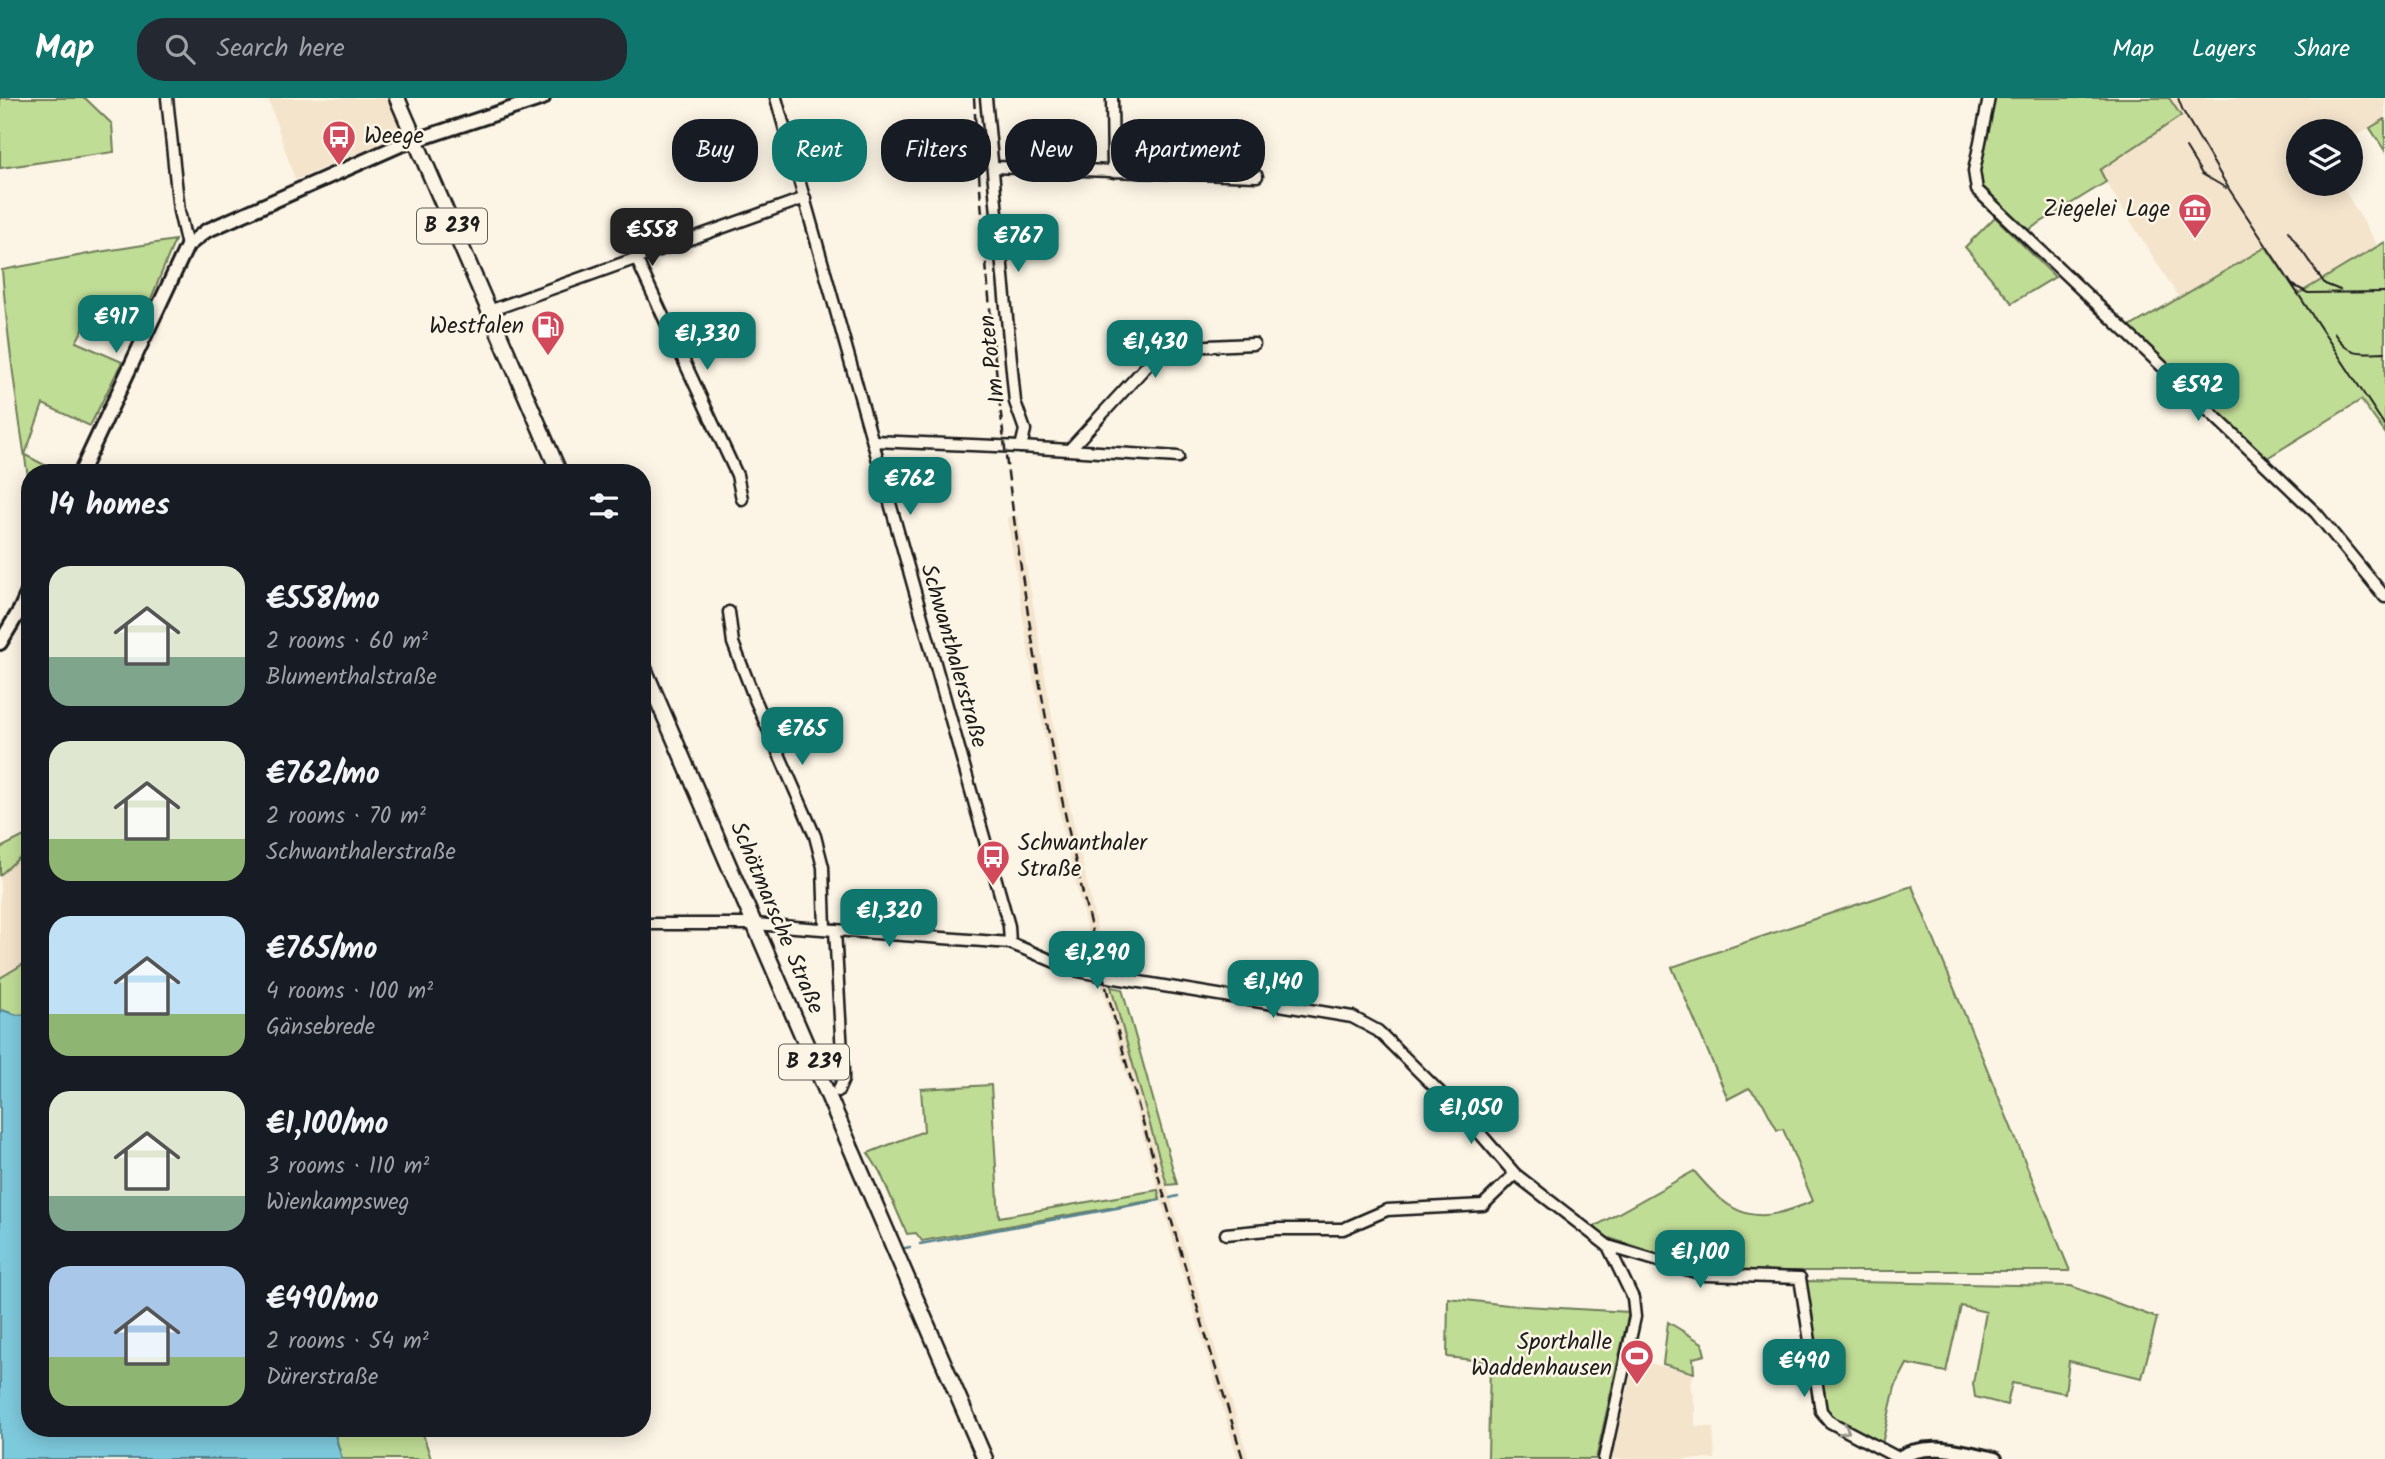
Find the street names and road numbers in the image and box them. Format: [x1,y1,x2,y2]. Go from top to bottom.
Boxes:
road number: B 239 [417,208,487,244]
street label: Im Poten [970,313,1016,405]
street label: Schwanthalerstraße [910,560,996,752]
street label: Schötmarsche Straße [719,816,833,1020]
road number: B 239 [779,1044,849,1080]

